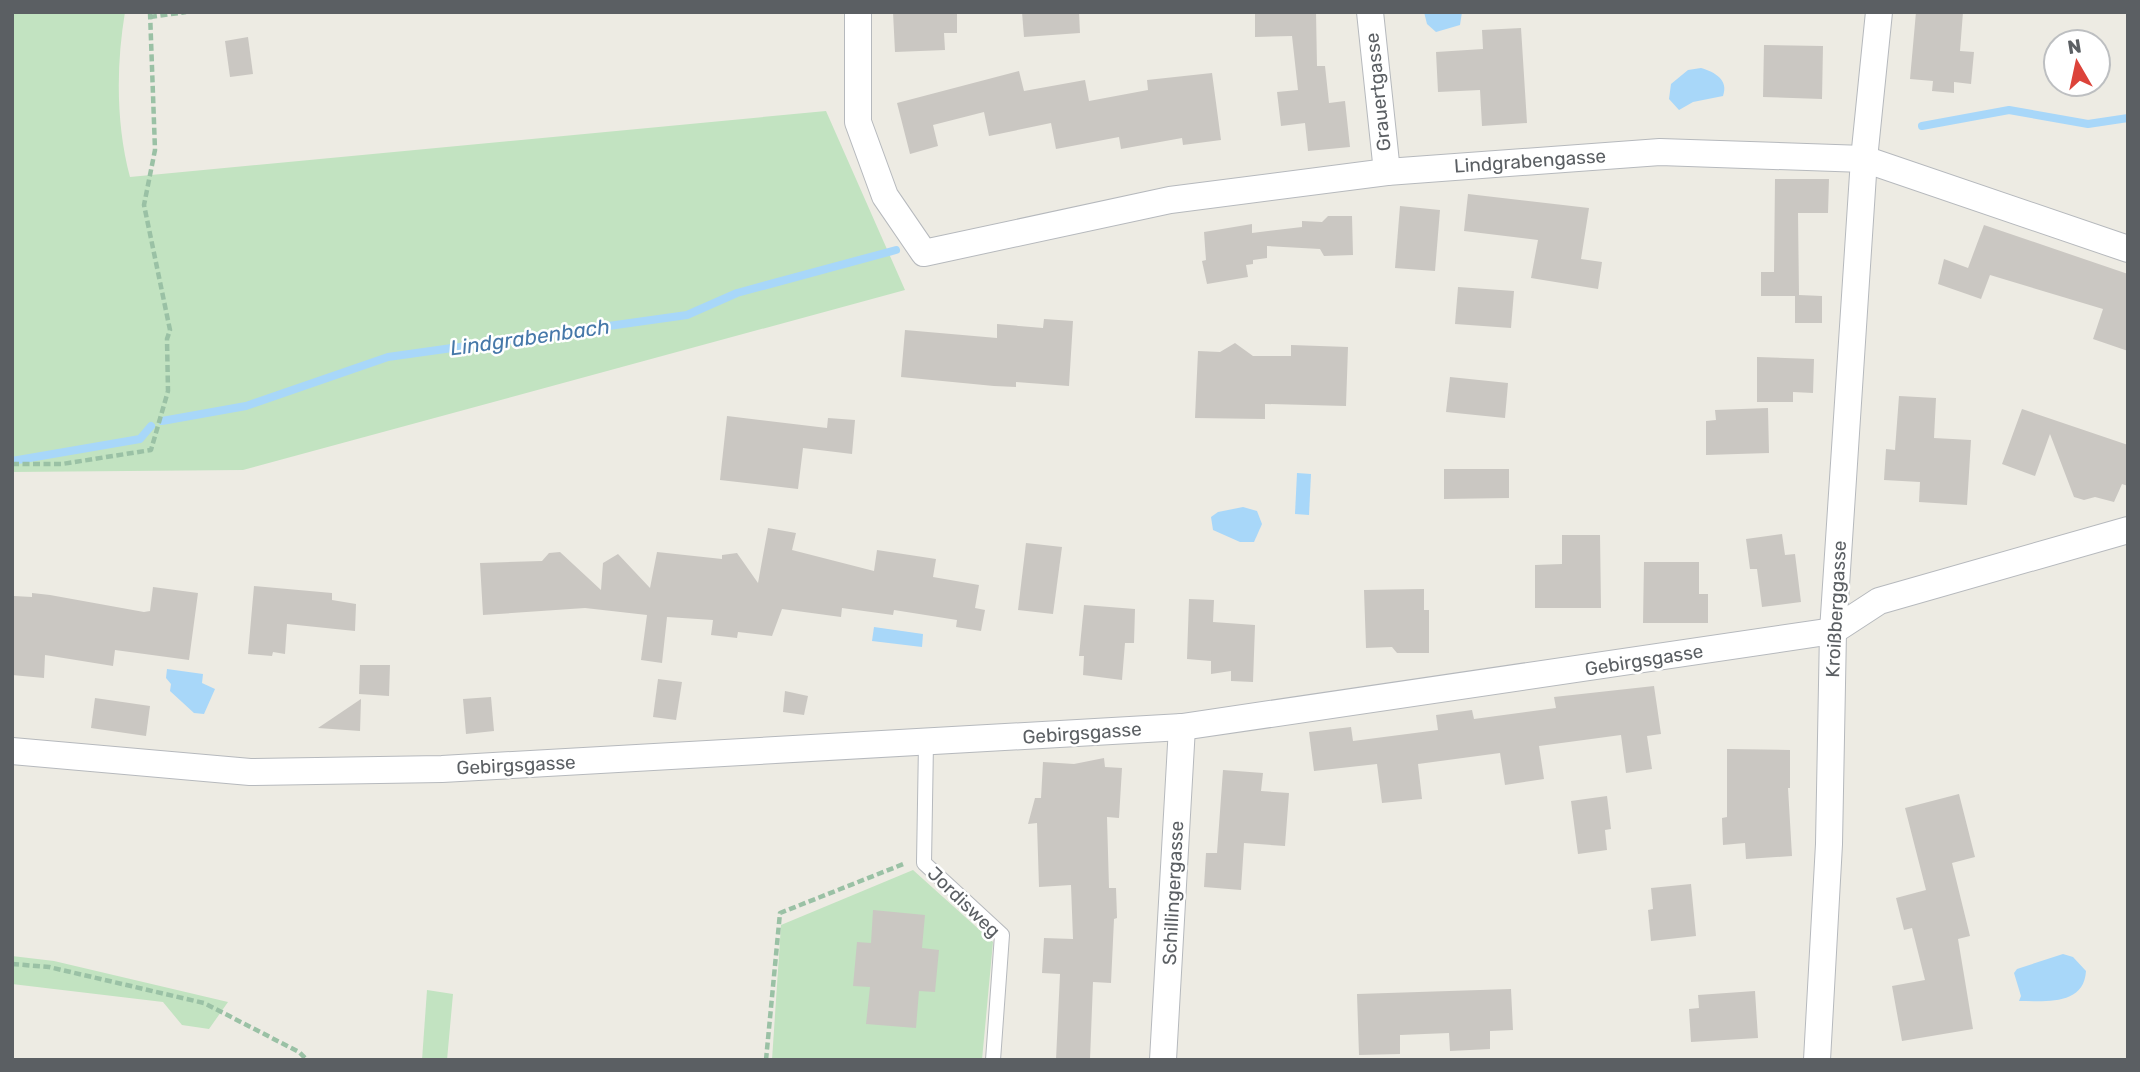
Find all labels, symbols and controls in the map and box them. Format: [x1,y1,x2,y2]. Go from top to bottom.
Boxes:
north arrow [2042,28,2112,98]
street label: Grauertgasse [1360,32,1396,152]
text: N [2066,34,2083,59]
street label: Lindgrabengasse [1453,144,1607,178]
water label: Lindgrabenbach [449,313,611,361]
street label: Kroißberggasse [1821,540,1851,678]
street label: Gebirgsgasse [1583,639,1705,681]
street label: Gebirgsgasse [1022,717,1142,749]
street label: Gebirgsgasse [456,750,576,780]
street label: Schillingergasse [1158,820,1188,966]
street label: Jordisweg [923,862,1005,942]

